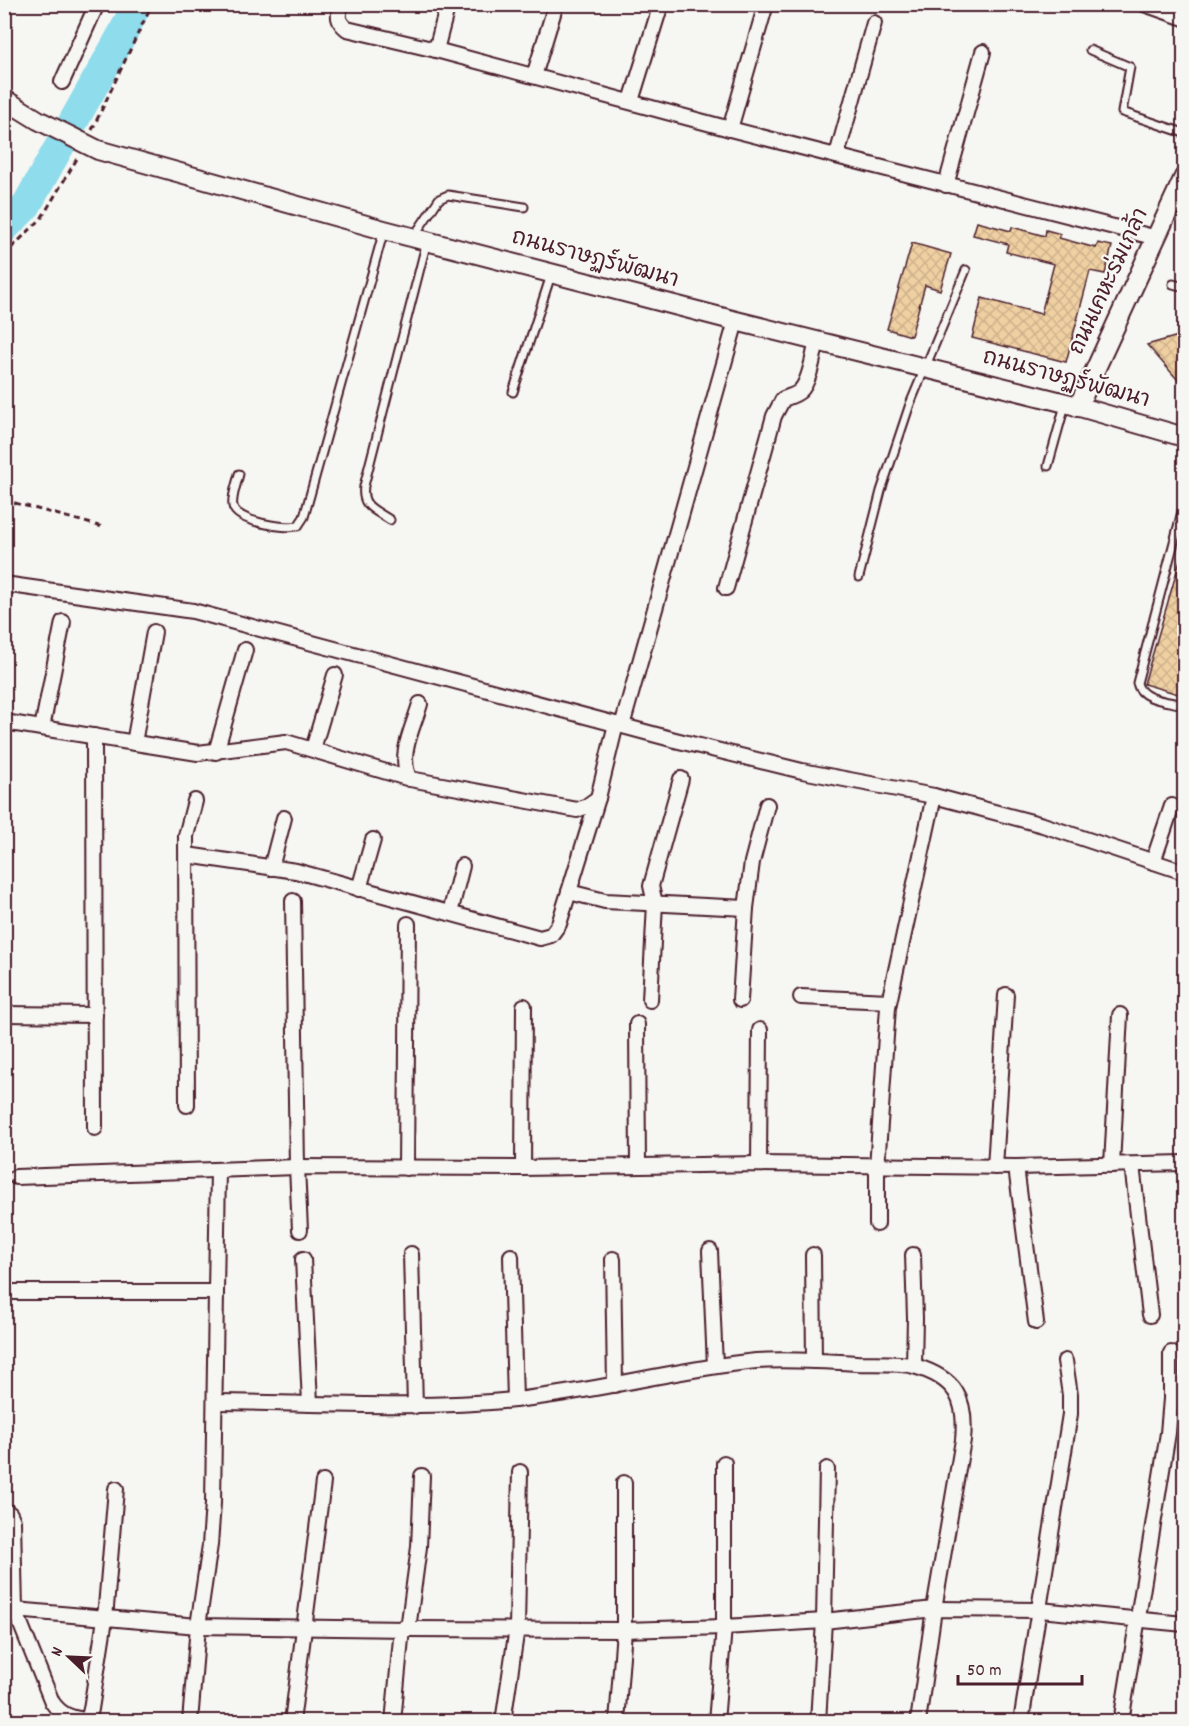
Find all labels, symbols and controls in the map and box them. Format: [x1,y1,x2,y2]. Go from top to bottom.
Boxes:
street label: ถนนเคหะร่มเกล้า [1061,203,1158,360]
street label: ถนนราษฏร์พัฒนา [508,221,682,297]
street label: ถนนราษฏร์พัฒนา [979,341,1153,417]
north arrow [39,1627,99,1687]
text: N [45,1644,70,1660]
scale bar [958,1648,1082,1686]
text: 50 m [967,1659,1002,1684]

